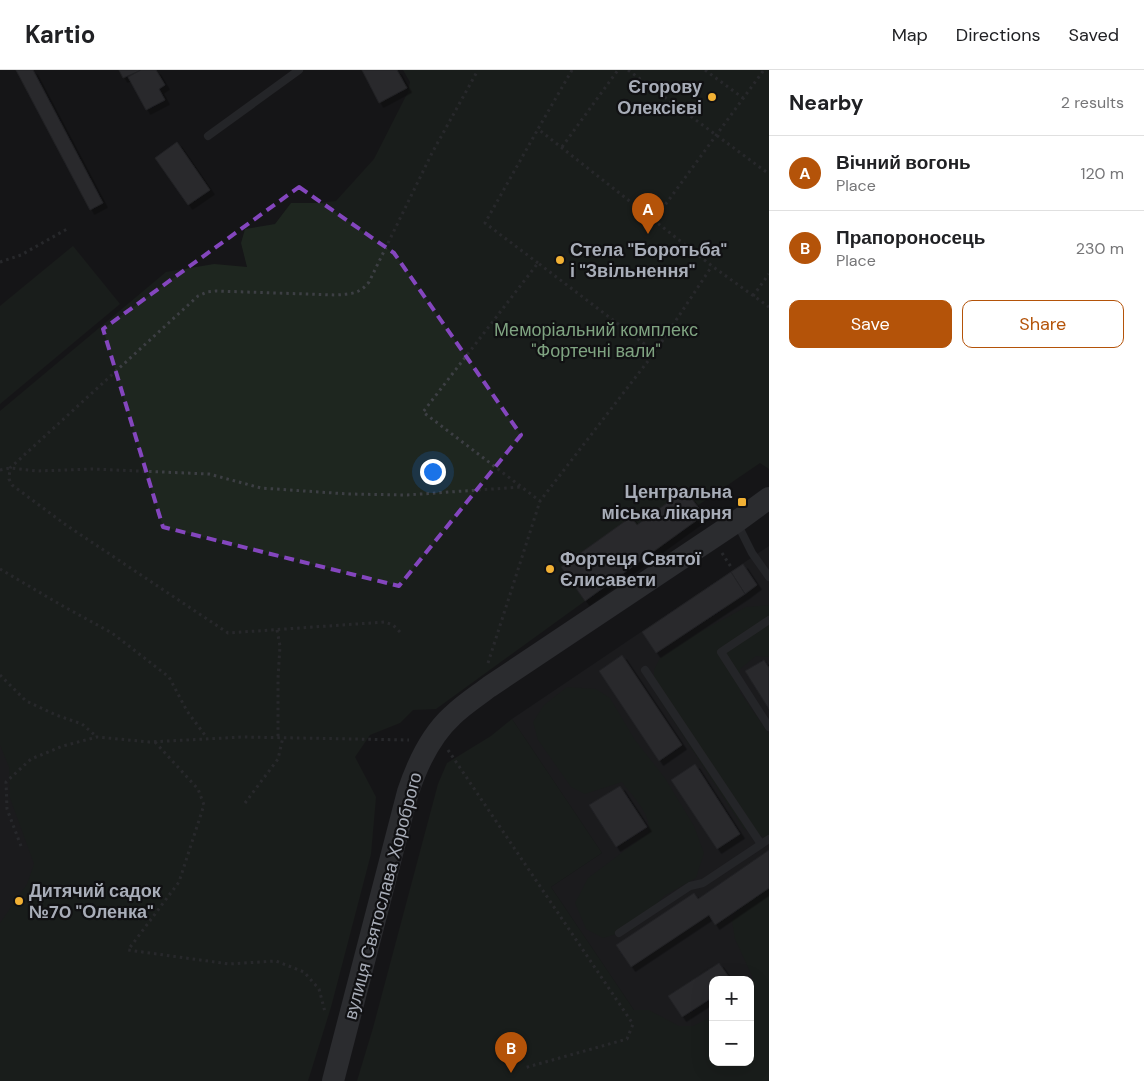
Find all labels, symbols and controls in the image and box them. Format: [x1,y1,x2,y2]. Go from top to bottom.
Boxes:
text: Kartio [25,19,95,50]
text: Map [892,23,928,47]
text: Directions [956,23,1041,47]
text: Saved [1069,23,1119,47]
place label: Єгорову Олексієві [617,75,702,120]
text: Nearby [789,89,863,117]
marker: Єгорову Олексієві [706,91,718,103]
text: 2 results [1061,92,1124,113]
text: Вічний вогонь [836,150,971,175]
text: A [799,163,811,184]
text: 120 m [1080,163,1124,184]
text: Place [836,175,876,196]
pin: A [632,193,664,234]
text: Прапороносець [836,225,985,250]
place label: Стела "Боротьба" і "Звільнення" [570,238,727,283]
text: B [800,238,810,259]
text: 230 m [1076,238,1124,259]
text: Place [836,250,876,271]
marker: Стела "Боротьба" і "Звільнення" [554,254,566,266]
button: Save [789,300,952,348]
button: Share [962,300,1124,348]
park label: Меморіальний комплекс "Фортечні вали" [494,318,698,363]
your location [420,459,446,485]
place label: Центральна міська лікарня [602,480,733,525]
marker: Центральна міська лікарня [736,496,748,508]
place label: Фортеця Святої Єлисавети [560,547,702,592]
marker: Фортеця Святої Єлисавети [544,563,556,575]
street label: вулиця Святослава Хороброго [338,770,428,1022]
place label: Дитячий садок №70 "Оленка" [29,879,162,924]
marker: Дитячий садок №70 "Оленка" [13,895,25,907]
map controls [709,976,754,1066]
button: + [709,976,754,1021]
button: − [709,1021,754,1066]
pin: B [495,1032,527,1073]

